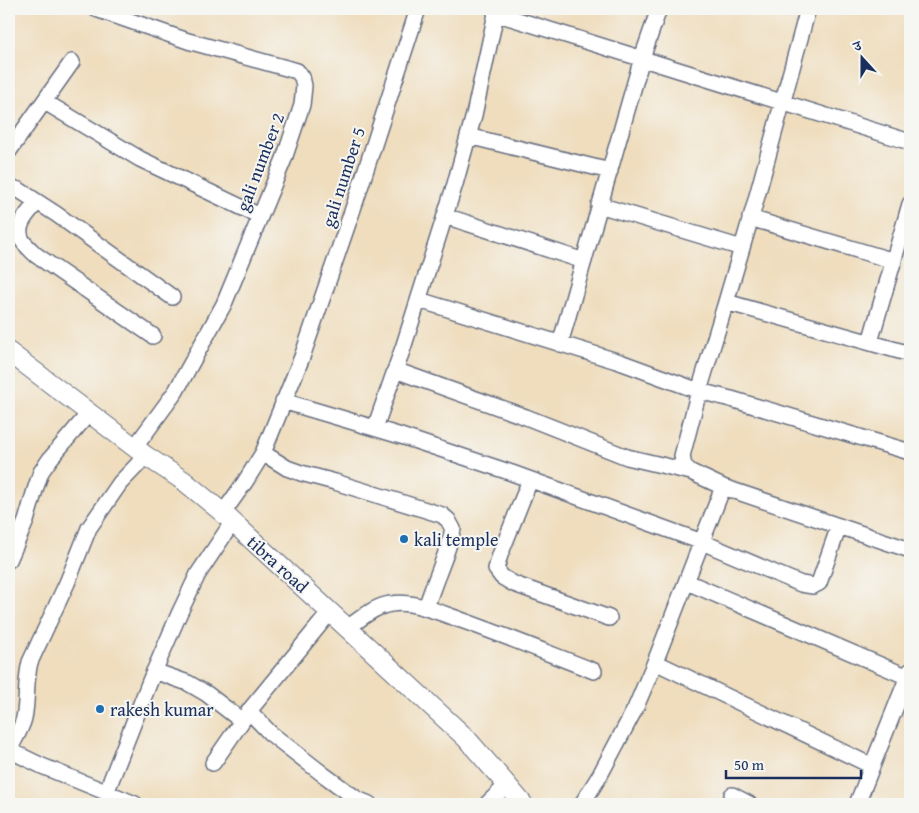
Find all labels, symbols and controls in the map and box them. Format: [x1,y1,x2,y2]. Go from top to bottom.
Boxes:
north arrow [836,32,886,82]
text: उ [849,35,865,57]
street label: gali number 2 [229,109,291,215]
street label: gali number 5 [314,123,372,231]
place label: kali temple [414,526,498,553]
street label: tibra road [241,529,315,599]
marker: kali temple [398,533,410,545]
place label: rakesh kumar [110,696,214,723]
marker: rakesh kumar [94,703,106,715]
scale bar [726,748,862,780]
text: 50 m [734,754,765,775]

